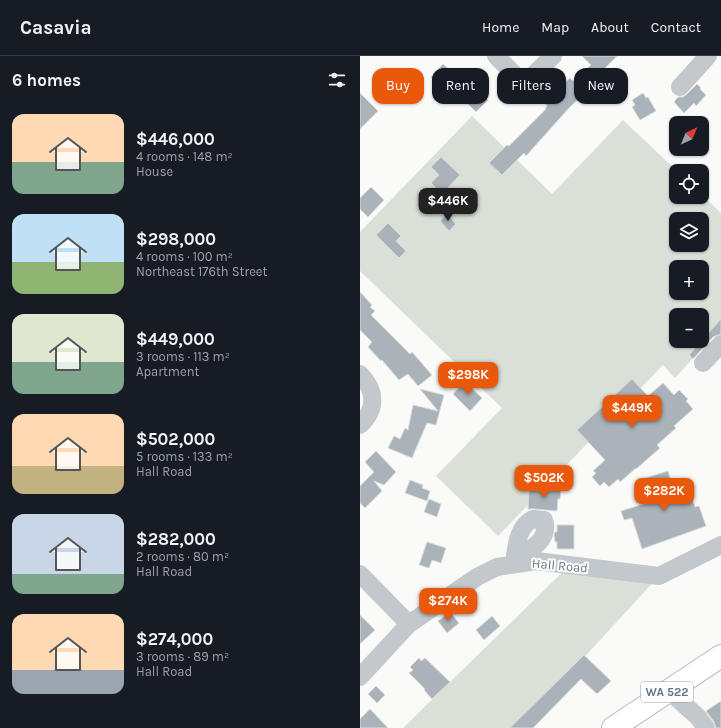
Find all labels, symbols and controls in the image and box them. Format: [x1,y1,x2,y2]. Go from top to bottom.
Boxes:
text: Casavia [20,17,92,39]
text: Home [482,19,519,36]
text: Map [541,19,569,36]
text: About [591,19,629,36]
text: Contact [651,19,701,36]
chip: Buy [372,68,424,104]
chip: Rent [432,68,489,104]
chip: Filters [497,68,566,104]
chip: New [574,68,628,104]
icon: filters [326,69,348,91]
text: 6 homes [12,70,81,90]
north arrow [669,116,709,156]
map controls [669,116,709,348]
text: $446,000 [136,129,215,149]
icon: home [44,130,92,178]
text: 4 rooms · 148 m² [136,149,233,164]
text: House [136,164,173,179]
button: locate [669,164,709,204]
pin: $446K [420,188,476,222]
text: $446K [428,193,468,208]
button: layers [669,212,709,252]
text: $298,000 [136,229,216,249]
icon: home [44,230,92,278]
text: 4 rooms · 100 m² [136,249,233,264]
button: + [669,260,709,300]
text: Northeast 176th Street [136,264,267,279]
button: − [669,308,709,348]
text: $449,000 [136,329,215,349]
icon: home [44,330,92,378]
text: 3 rooms · 113 m² [136,349,230,364]
pin: $298K [440,362,496,396]
text: Apartment [136,364,199,379]
text: $298K [447,367,489,382]
pin: $449K [604,395,660,429]
text: $449K [612,400,652,415]
text: $502,000 [136,429,215,449]
icon: home [44,430,92,478]
text: 5 rooms · 133 m² [136,449,233,464]
text: Hall Road [136,464,192,479]
pin: $502K [516,465,572,499]
text: $502K [523,470,565,485]
pin: $282K [636,478,692,512]
text: $282K [643,483,685,498]
text: $282,000 [136,529,216,549]
icon: home [44,530,92,578]
text: 2 rooms · 80 m² [136,549,229,564]
street label: Hall Road [531,556,589,575]
text: Hall Road [136,564,192,579]
pin: $274K [420,588,476,622]
text: $274K [428,593,468,608]
text: $274,000 [136,629,213,649]
icon: home [44,630,92,678]
text: 3 rooms · 89 m² [136,649,229,664]
text: Hall Road [136,664,192,679]
road number: WA 522 [641,682,693,702]

